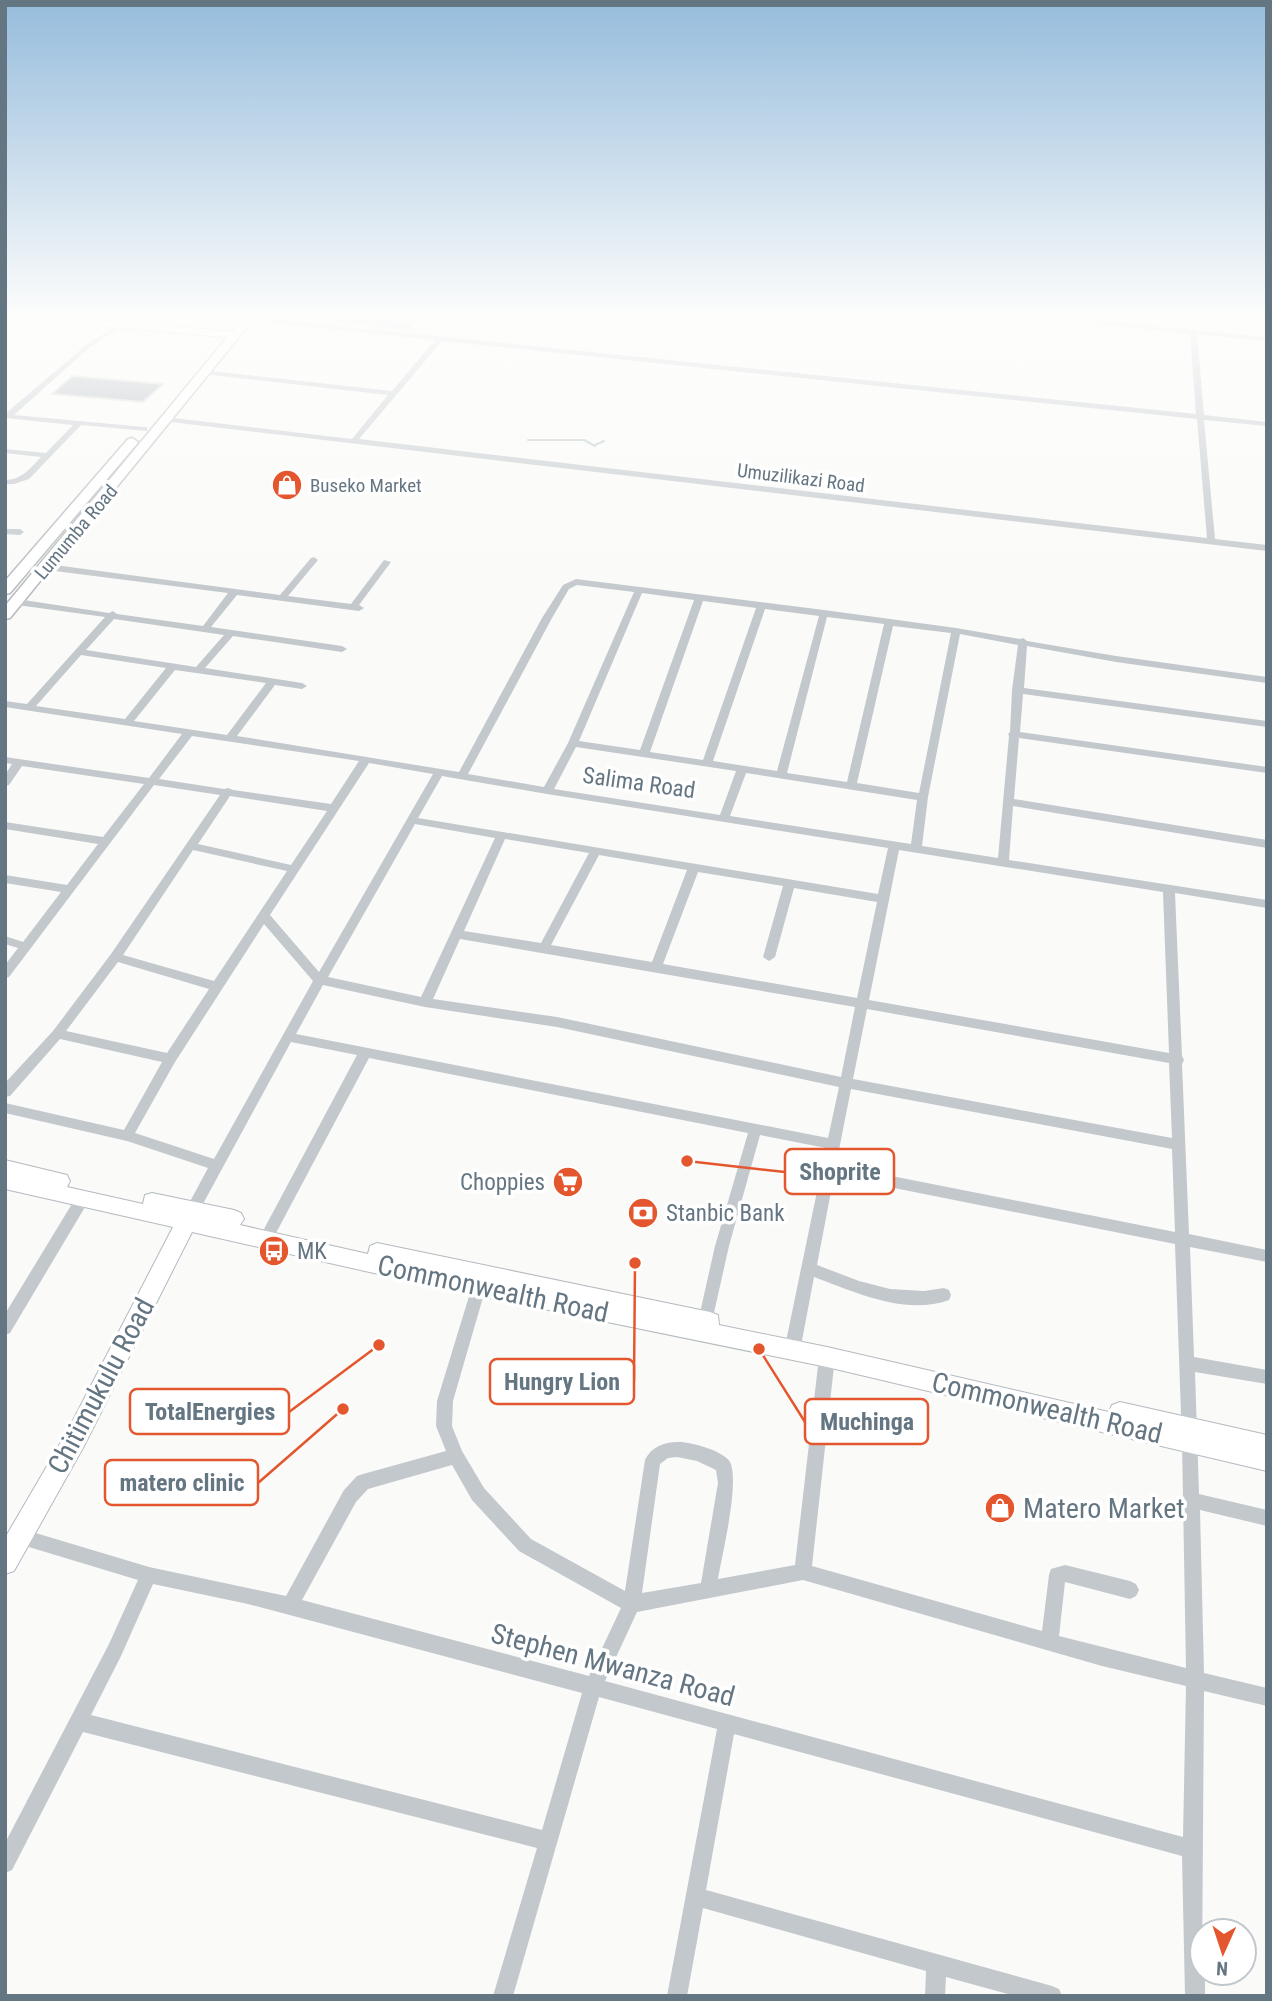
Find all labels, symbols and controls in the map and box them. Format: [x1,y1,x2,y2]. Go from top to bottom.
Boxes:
street label: Umuzilikazi Road [736,459,866,497]
shop icon: Buseko Market [270,468,304,502]
place label: Buseko Market [310,474,422,497]
street label: Lumumba Road [30,480,122,584]
street label: Salima Road [581,762,697,804]
callout: Shoprite [785,1149,894,1194]
text: Shoprite [799,1158,881,1186]
supermarket icon: Choppies [551,1165,585,1199]
place label: Choppies [460,1169,545,1196]
bank icon: Stanbic Bank [626,1196,660,1230]
place label: Stanbic Bank [666,1200,785,1227]
bus stop icon: MK [257,1234,291,1268]
place label: MK [297,1238,327,1265]
street label: Commonwealth Road [374,1248,612,1330]
street label: Chitimukulu Road [41,1293,161,1479]
callout: Hungry Lion [490,1359,634,1404]
street label: Commonwealth Road [929,1365,1165,1451]
text: Hungry Lion [504,1368,620,1396]
callout: TotalEnergies [130,1389,289,1434]
text: TotalEnergies [145,1398,275,1426]
callout: Muchinga [805,1399,928,1444]
text: Muchinga [820,1408,914,1436]
callout: matero clinic [105,1460,258,1505]
text: matero clinic [120,1469,244,1497]
shop icon: Matero Market [983,1491,1017,1525]
place label: Matero Market [1023,1492,1185,1525]
street label: Stephen Mwanza Road [487,1617,739,1713]
north arrow [1188,1917,1258,1987]
text: N [1216,1957,1229,1980]

